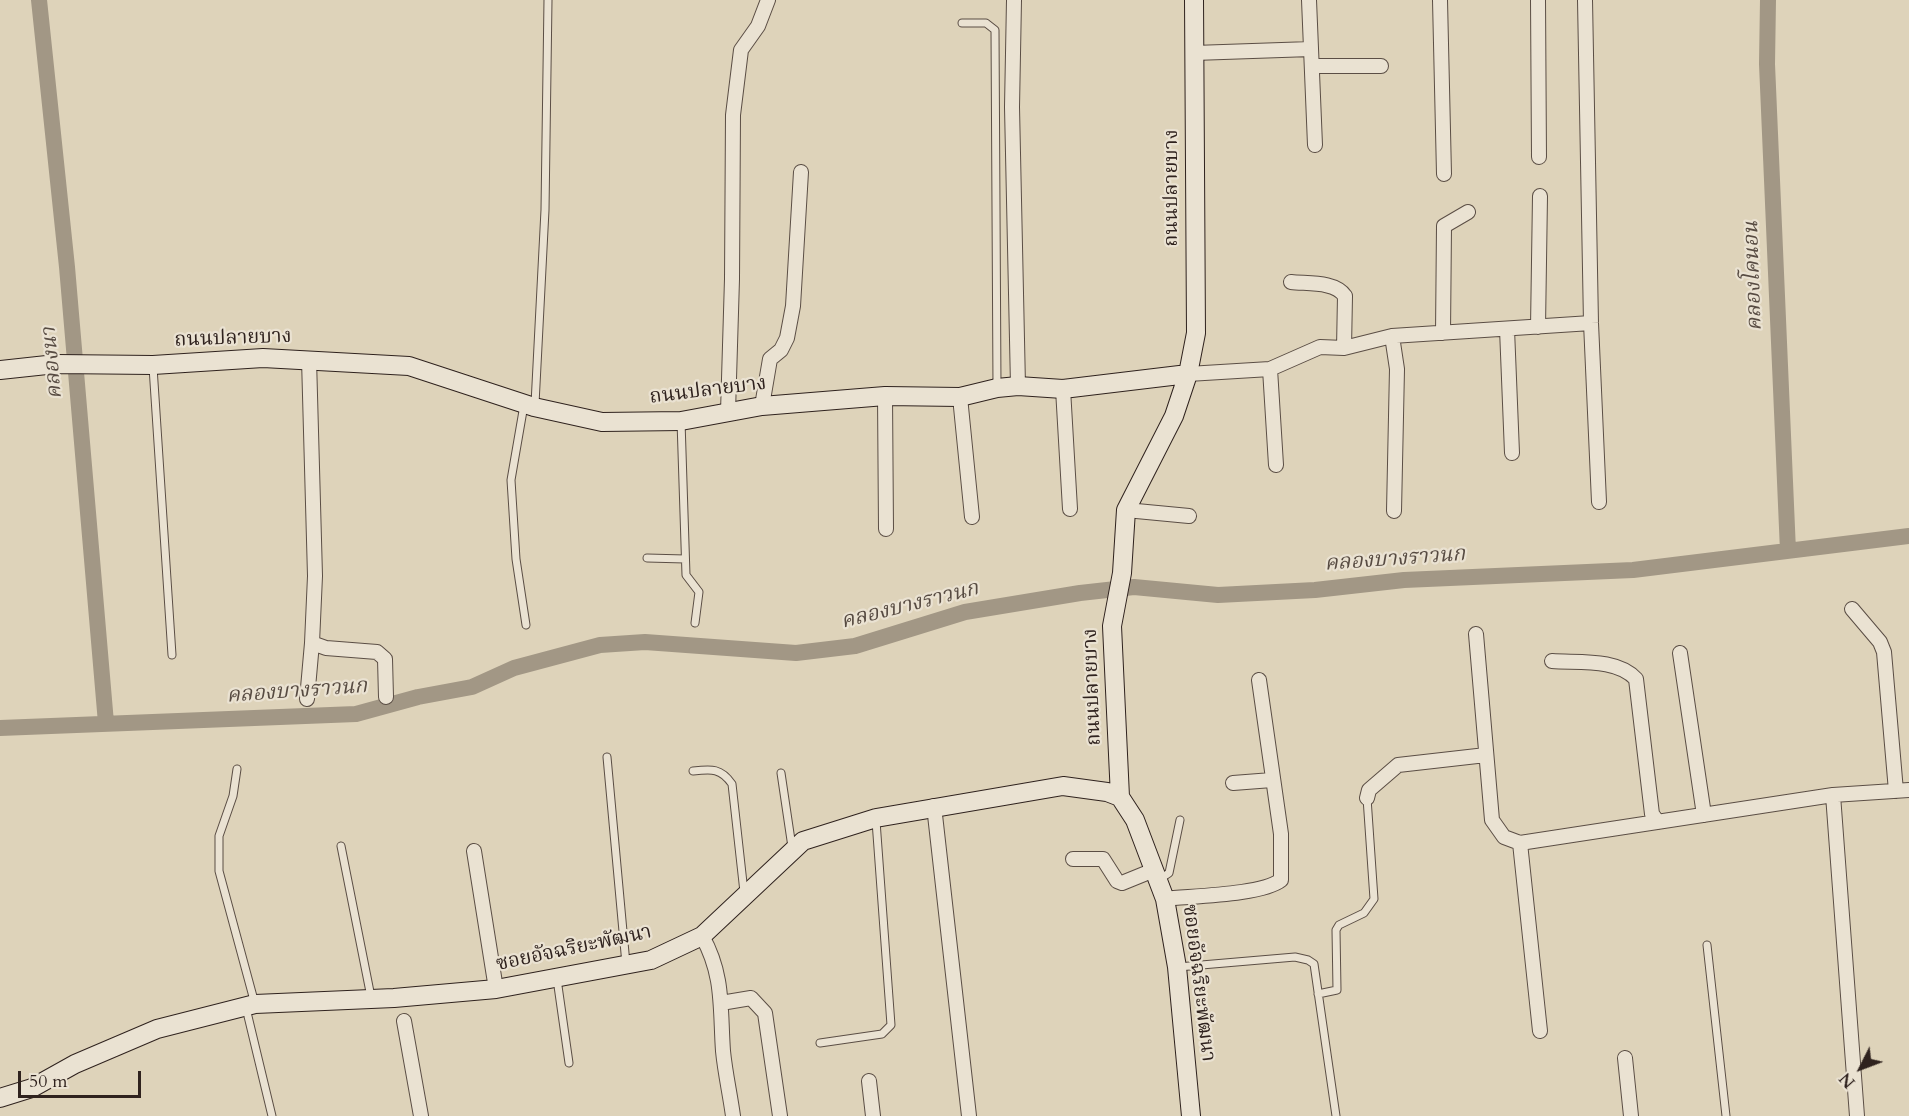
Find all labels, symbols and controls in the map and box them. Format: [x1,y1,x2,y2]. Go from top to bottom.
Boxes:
street label: ถนนปลายบาง [1160,129,1184,247]
water label: คลองโคนอน [1739,221,1769,331]
street label: ถนนปลายบาง [174,325,292,353]
water label: คลองนา [37,326,69,400]
street label: ถนนปลายบาง [648,372,768,410]
water label: คลองบางราวนก [1324,543,1466,577]
water label: คลองบางราวนก [839,577,981,635]
street label: ถนนปลายบาง [1079,628,1107,746]
water label: คลองบางราวนก [226,675,368,709]
street label: ซอยอัจฉริยะพัฒนา [1176,903,1220,1063]
street label: ซอยอัจฉริยะพัฒนา [494,921,654,977]
north arrow [1831,1038,1891,1098]
scale bar [21,1059,144,1097]
text: N [1835,1068,1860,1093]
text: 50 m [29,1069,68,1094]

